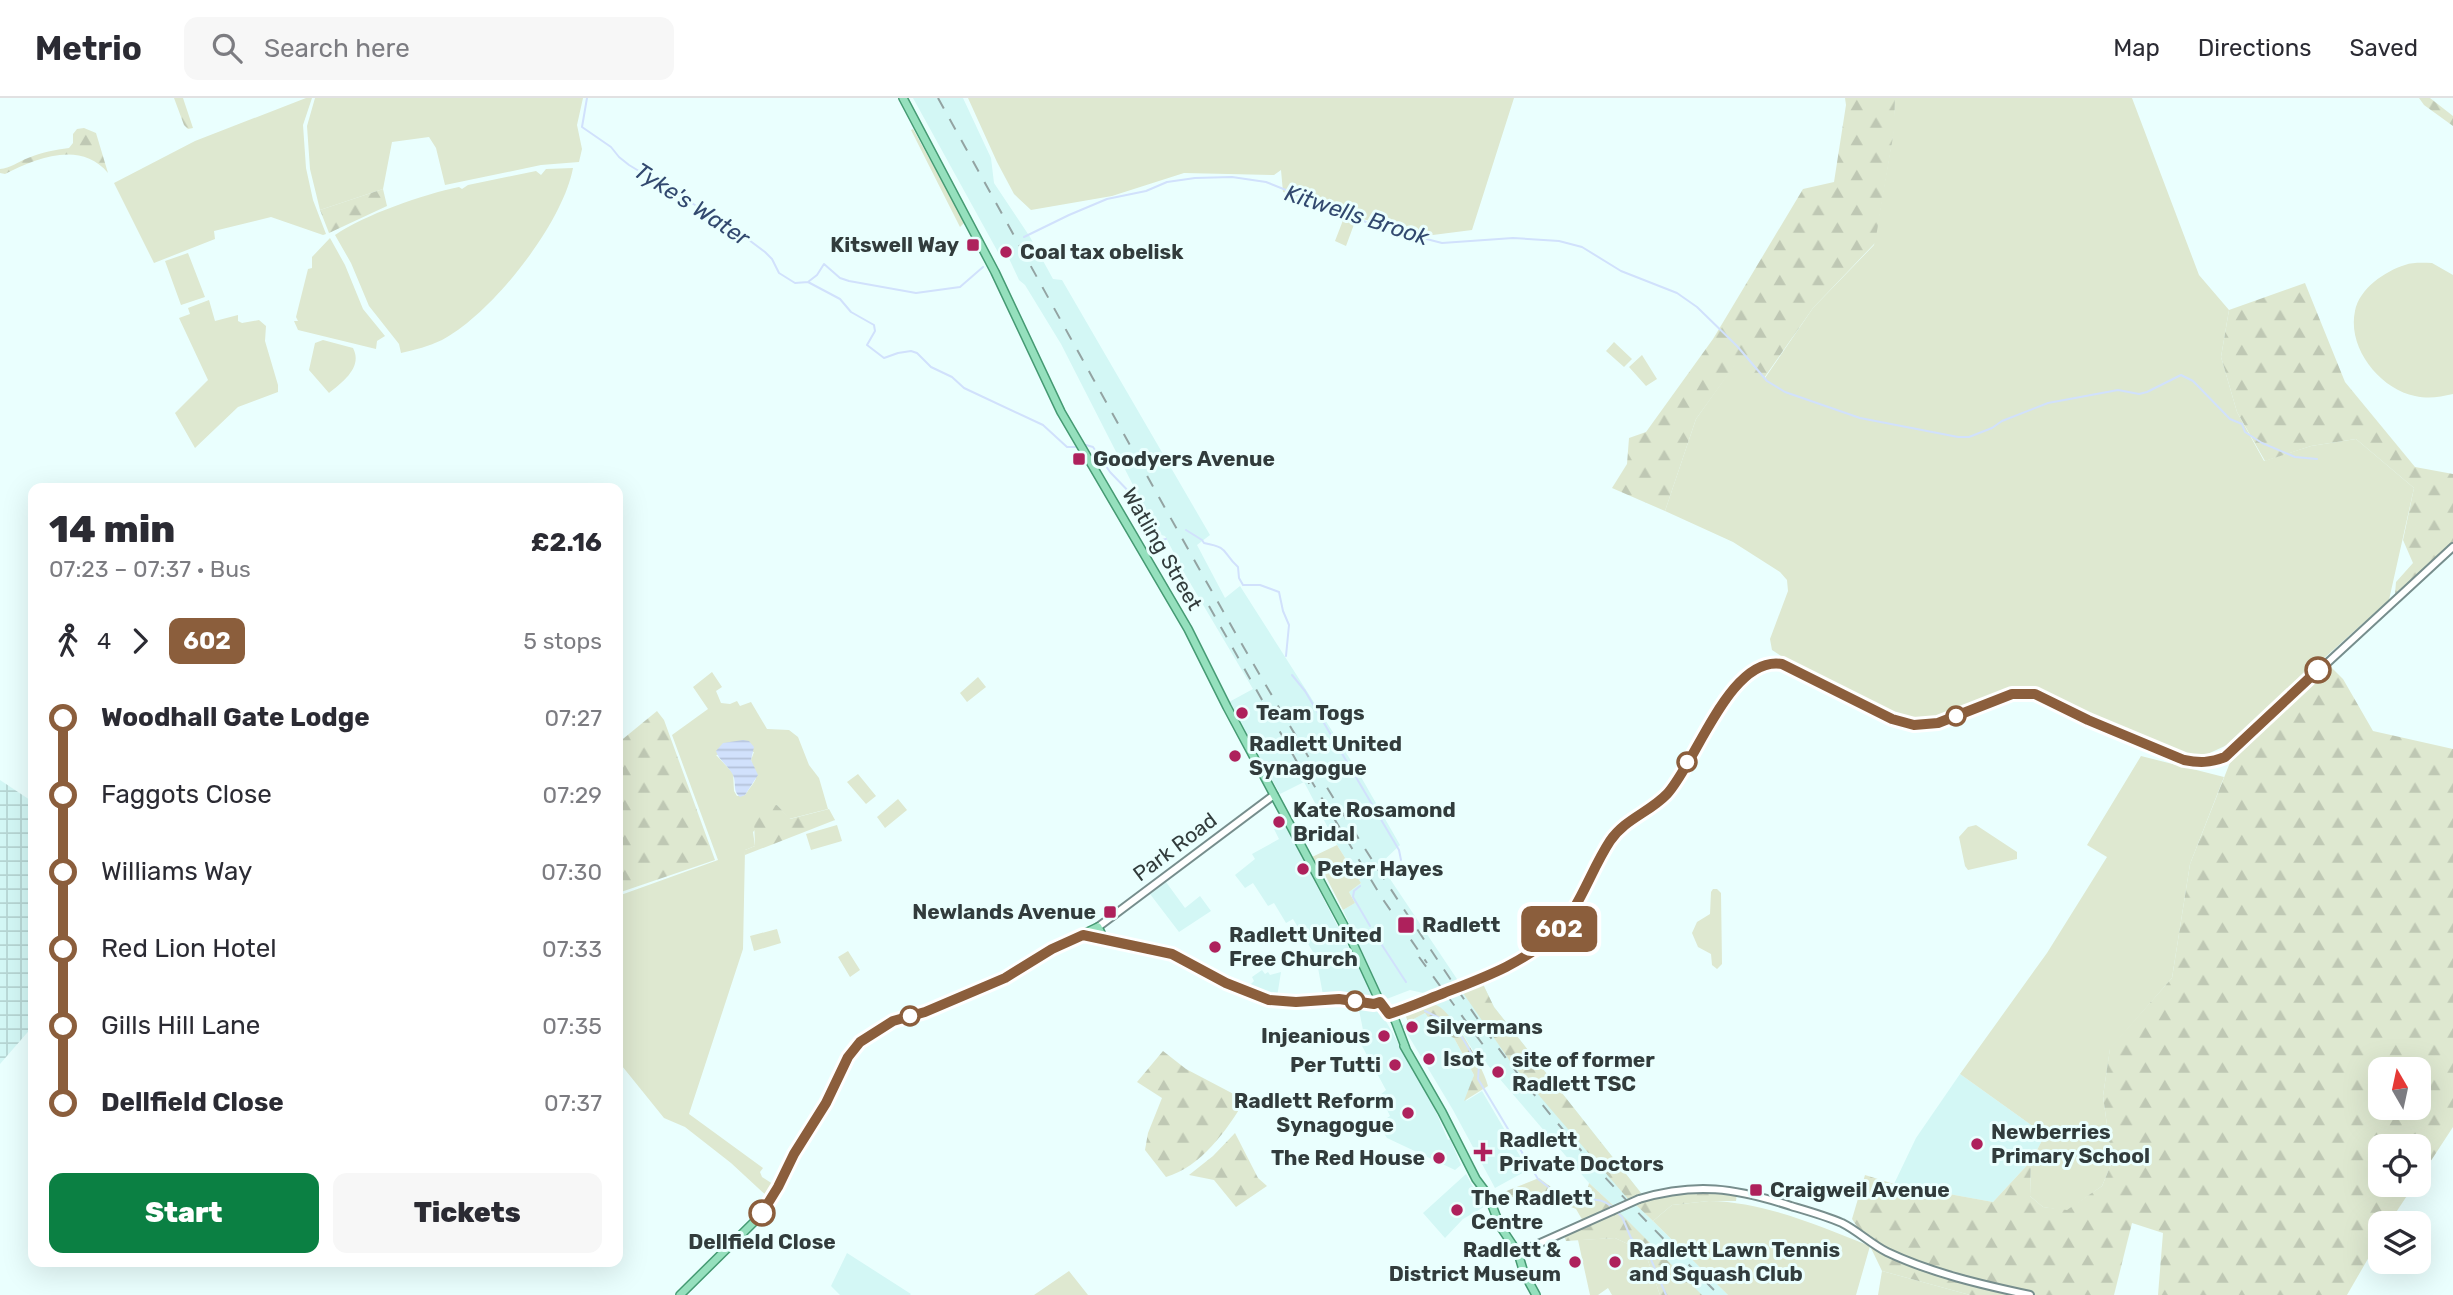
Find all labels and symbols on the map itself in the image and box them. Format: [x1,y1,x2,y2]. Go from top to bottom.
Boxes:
water label: Tyke's Water [629,156,756,252]
water label: Kitwells Brook [1281,179,1434,252]
place label: Kitswell Way [830,232,959,257]
marker: Kitswell Way [965,237,981,253]
place label: Coal tax obelisk [1020,239,1184,264]
marker: Coal tax obelisk [998,244,1014,260]
place label: Goodyers Avenue [1093,446,1275,471]
marker: Goodyers Avenue [1071,451,1087,467]
street label: Watling Street [1117,483,1208,614]
unlabelled marker [2305,657,2331,683]
place label: Team Togs [1256,700,1365,725]
marker: Team Togs [1234,705,1250,721]
unlabelled marker [1946,706,1966,726]
place label: Radlett United Synagogue [1249,731,1402,780]
marker: Radlett United Synagogue [1227,748,1243,764]
unlabelled marker [1677,752,1697,772]
place label: Kate Rosamond Bridal [1293,797,1456,846]
street label: Park Road [1128,807,1222,886]
marker: Kate Rosamond Bridal [1271,814,1287,830]
place label: Peter Hayes [1317,856,1443,881]
marker: Peter Hayes [1295,861,1311,877]
place label: Newlands Avenue [912,899,1096,924]
marker: Newlands Avenue [1102,904,1118,920]
line badge: 602 [1519,906,1599,952]
place label: Radlett [1422,912,1500,937]
marker: Radlett [1396,915,1416,935]
place label: Radlett United Free Church [1229,922,1382,971]
marker: Radlett United Free Church [1207,939,1223,955]
unlabelled marker [1345,991,1365,1011]
unlabelled marker [900,1006,920,1026]
place label: Silvermans [1426,1014,1543,1039]
marker: Silvermans [1404,1019,1420,1035]
place label: Injeanious [1261,1023,1370,1048]
marker: Injeanious [1376,1028,1392,1044]
place label: Isot [1443,1046,1484,1071]
place label: site of former Radlett TSC [1512,1047,1655,1096]
marker: Isot [1421,1051,1437,1067]
place label: Per Tutti [1290,1052,1381,1077]
marker: Per Tutti [1387,1057,1403,1073]
north arrow [2368,1057,2431,1120]
marker: site of former Radlett TSC [1490,1064,1506,1080]
place label: Radlett Reform Synagogue [1234,1088,1394,1137]
marker: Radlett Reform Synagogue [1400,1105,1416,1121]
place label: Newberries Primary School [1991,1119,2150,1168]
place label: Radlett Private Doctors [1499,1127,1664,1176]
marker: Newberries Primary School [1969,1136,1985,1152]
marker: Radlett Private Doctors [1473,1142,1493,1162]
place label: The Red House [1271,1145,1425,1170]
marker: The Red House [1431,1150,1447,1166]
place label: Craigweil Avenue [1770,1177,1950,1202]
marker: Craigweil Avenue [1748,1182,1764,1198]
place label: The Radlett Centre [1471,1185,1593,1234]
marker: Dellfield Close [749,1200,775,1226]
marker: The Radlett Centre [1449,1202,1465,1218]
place label: Dellfield Close [688,1229,836,1254]
place label: Radlett & District Museum [1389,1237,1561,1286]
place label: Radlett Lawn Tennis and Squash Club [1629,1237,1840,1286]
marker: Radlett & District Museum [1567,1254,1583,1270]
marker: Radlett Lawn Tennis and Squash Club [1607,1254,1623,1270]

